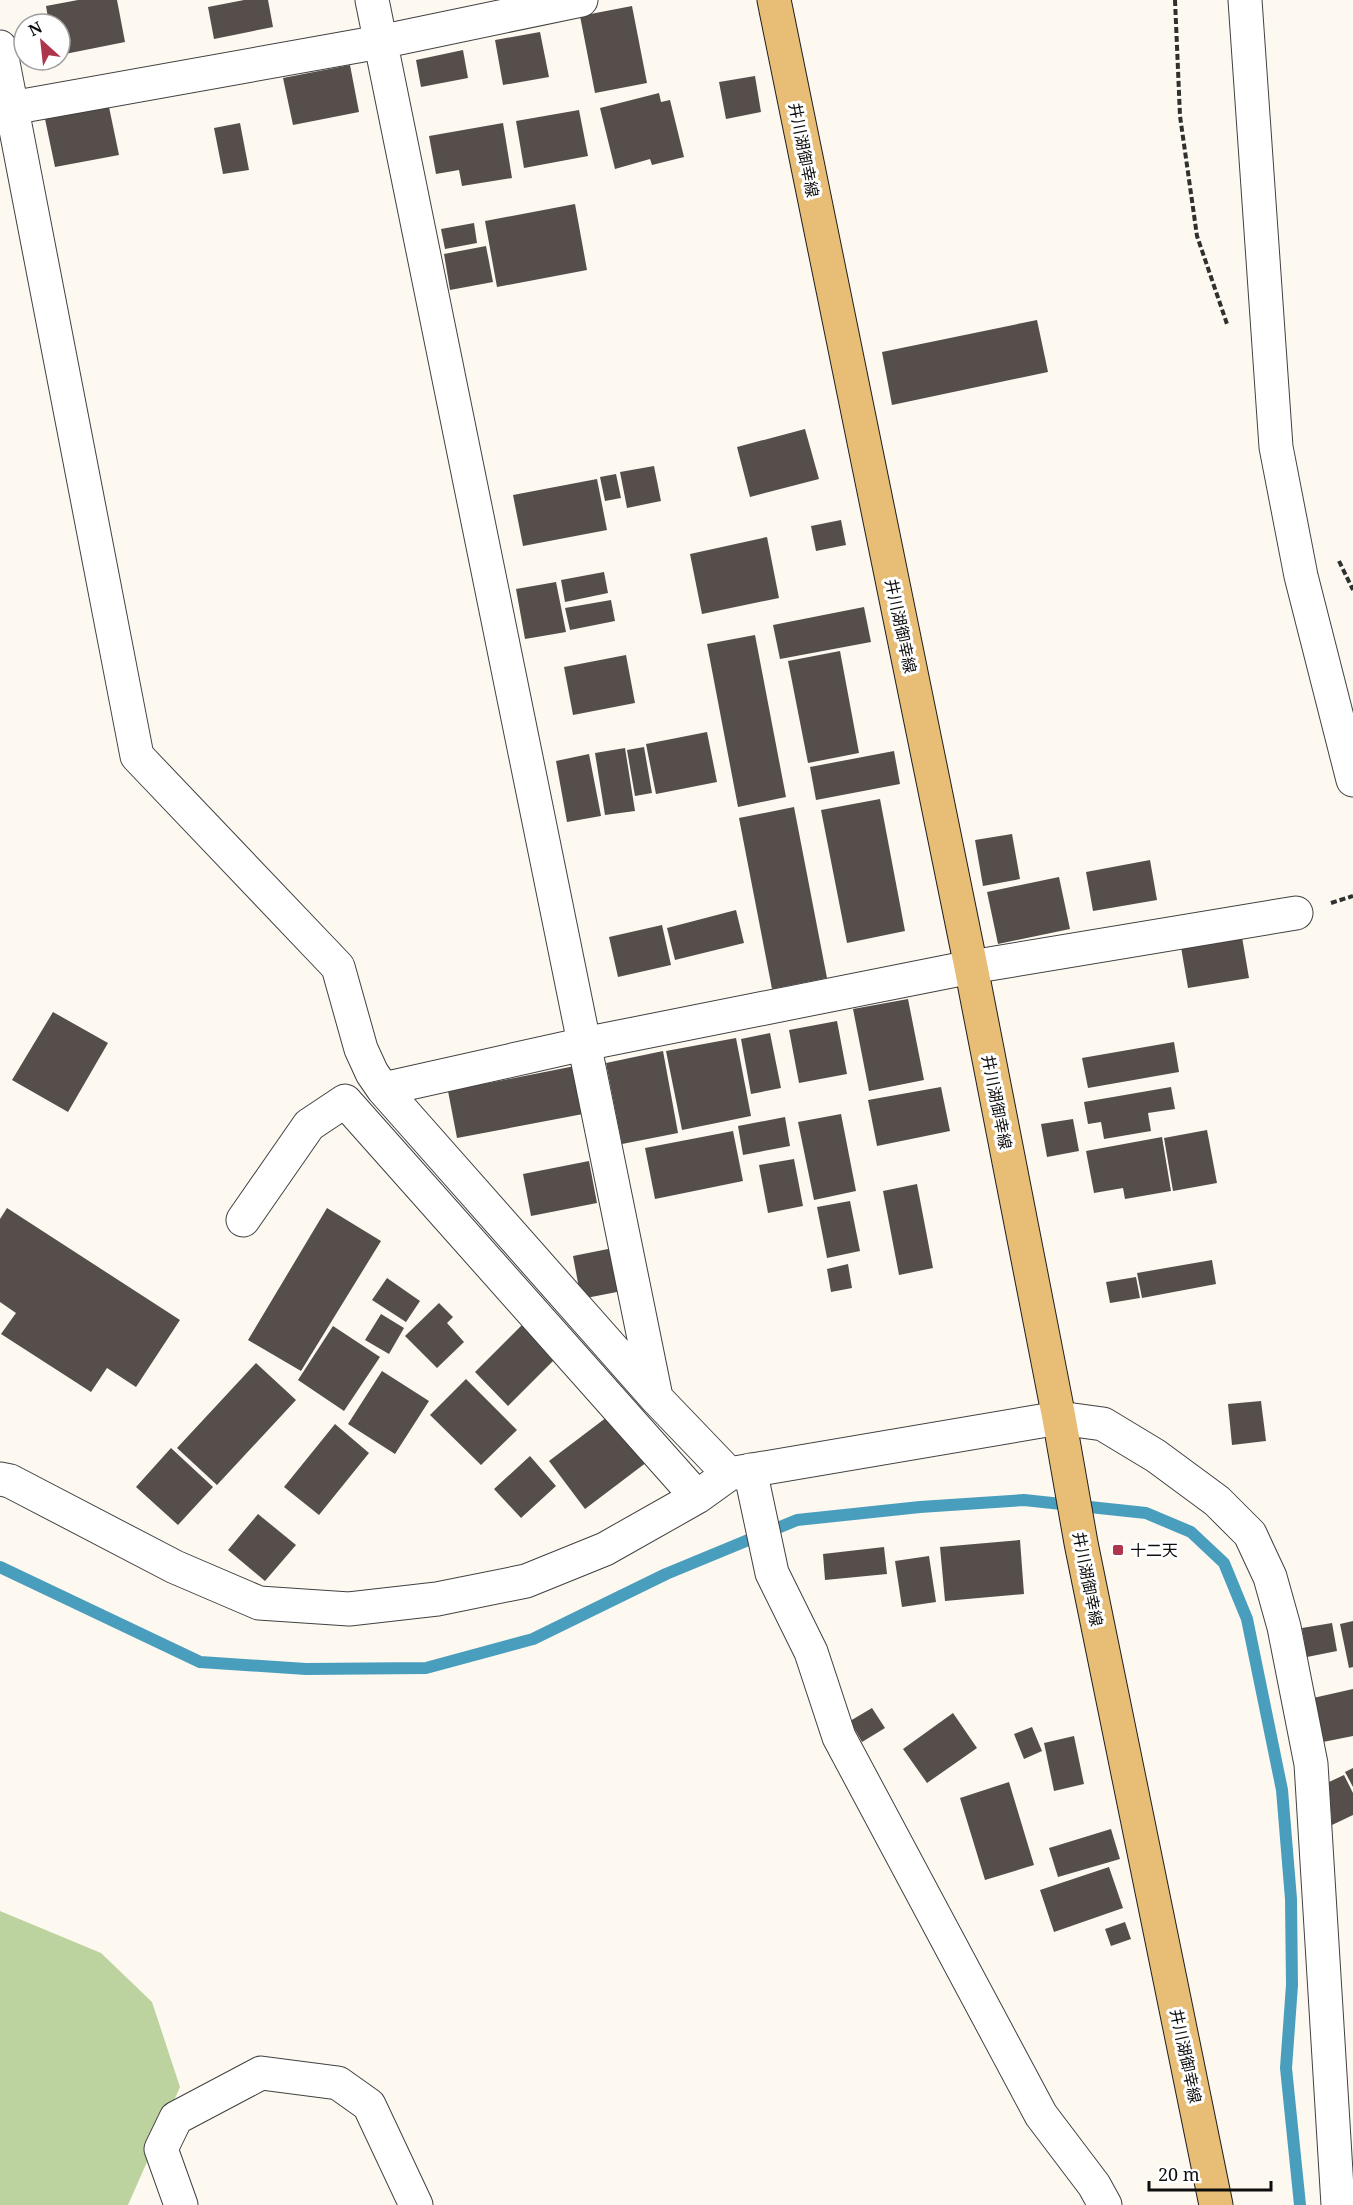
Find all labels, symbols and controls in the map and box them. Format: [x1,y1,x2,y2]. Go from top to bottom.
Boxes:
north arrow [12,12,72,72]
text: N [25,16,46,41]
street label: 井川湖御幸線 [784,101,824,199]
street label: 井川湖御幸線 [880,577,922,675]
street label: 井川湖御幸線 [977,1053,1017,1151]
street label: 井川湖御幸線 [1068,1530,1108,1628]
place label: 十二天 [1130,1539,1178,1561]
marker: 十二天 [1111,1543,1125,1557]
street label: 井川湖御幸線 [1165,2007,1207,2105]
scale bar [1149,2154,1270,2192]
text: 20 m [1158,2162,1200,2186]

